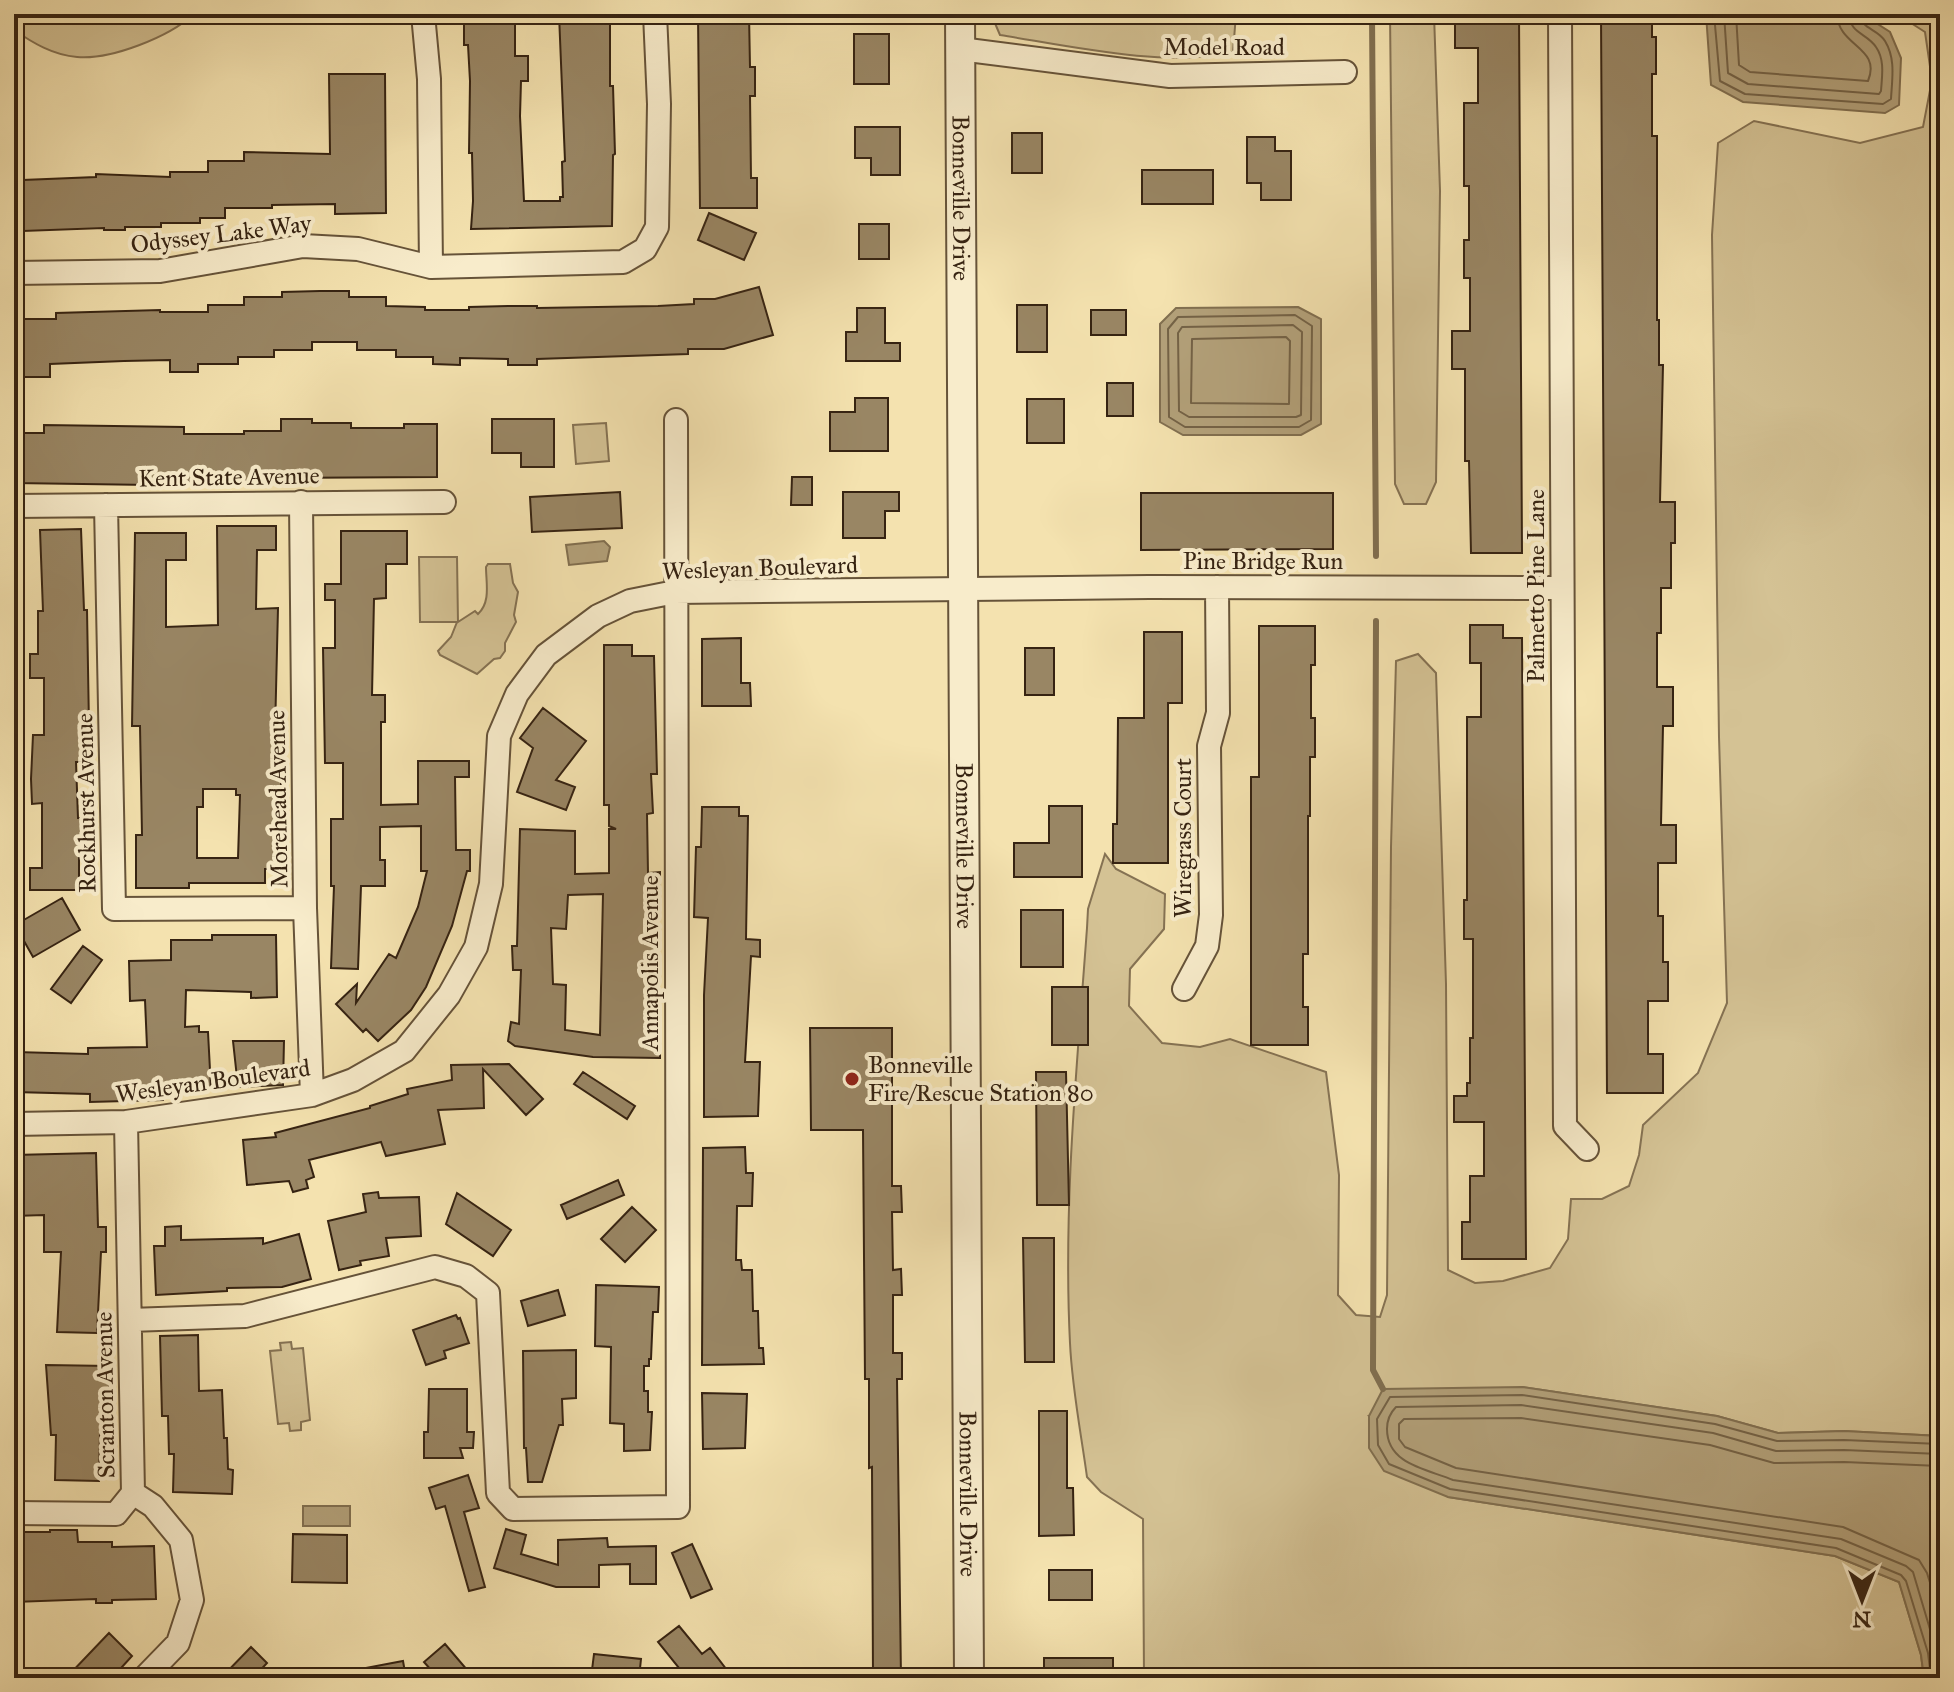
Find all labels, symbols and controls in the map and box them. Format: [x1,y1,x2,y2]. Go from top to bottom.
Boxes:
street label: Model Road [1163,32,1285,62]
street label: Bonneville Drive [946,115,976,281]
street label: Odyssey Lake Way [129,208,314,260]
street label: Kent State Avenue [138,460,320,494]
street label: Palmetto Pine Lane [1521,489,1551,683]
street label: Pine Bridge Run [1183,546,1343,576]
street label: Wesleyan Boulevard [662,550,858,586]
street label: Morehead Avenue [261,710,295,888]
street label: Rockhurst Avenue [69,713,103,893]
street label: Wiregrass Court [1168,757,1198,918]
street label: Bonneville Drive [949,763,980,929]
street label: Annapolis Avenue [635,875,665,1052]
place label: Bonneville Fire/Rescue Station 80 [868,1050,1094,1108]
street label: Wesleyan Boulevard [114,1053,312,1109]
marker: Bonneville Fire/Rescue Station 80 [843,1070,861,1088]
street label: Scranton Avenue [89,1311,121,1479]
street label: Bonneville Drive [953,1411,983,1577]
north arrow [1822,1560,1902,1640]
text: N [1852,1606,1871,1633]

